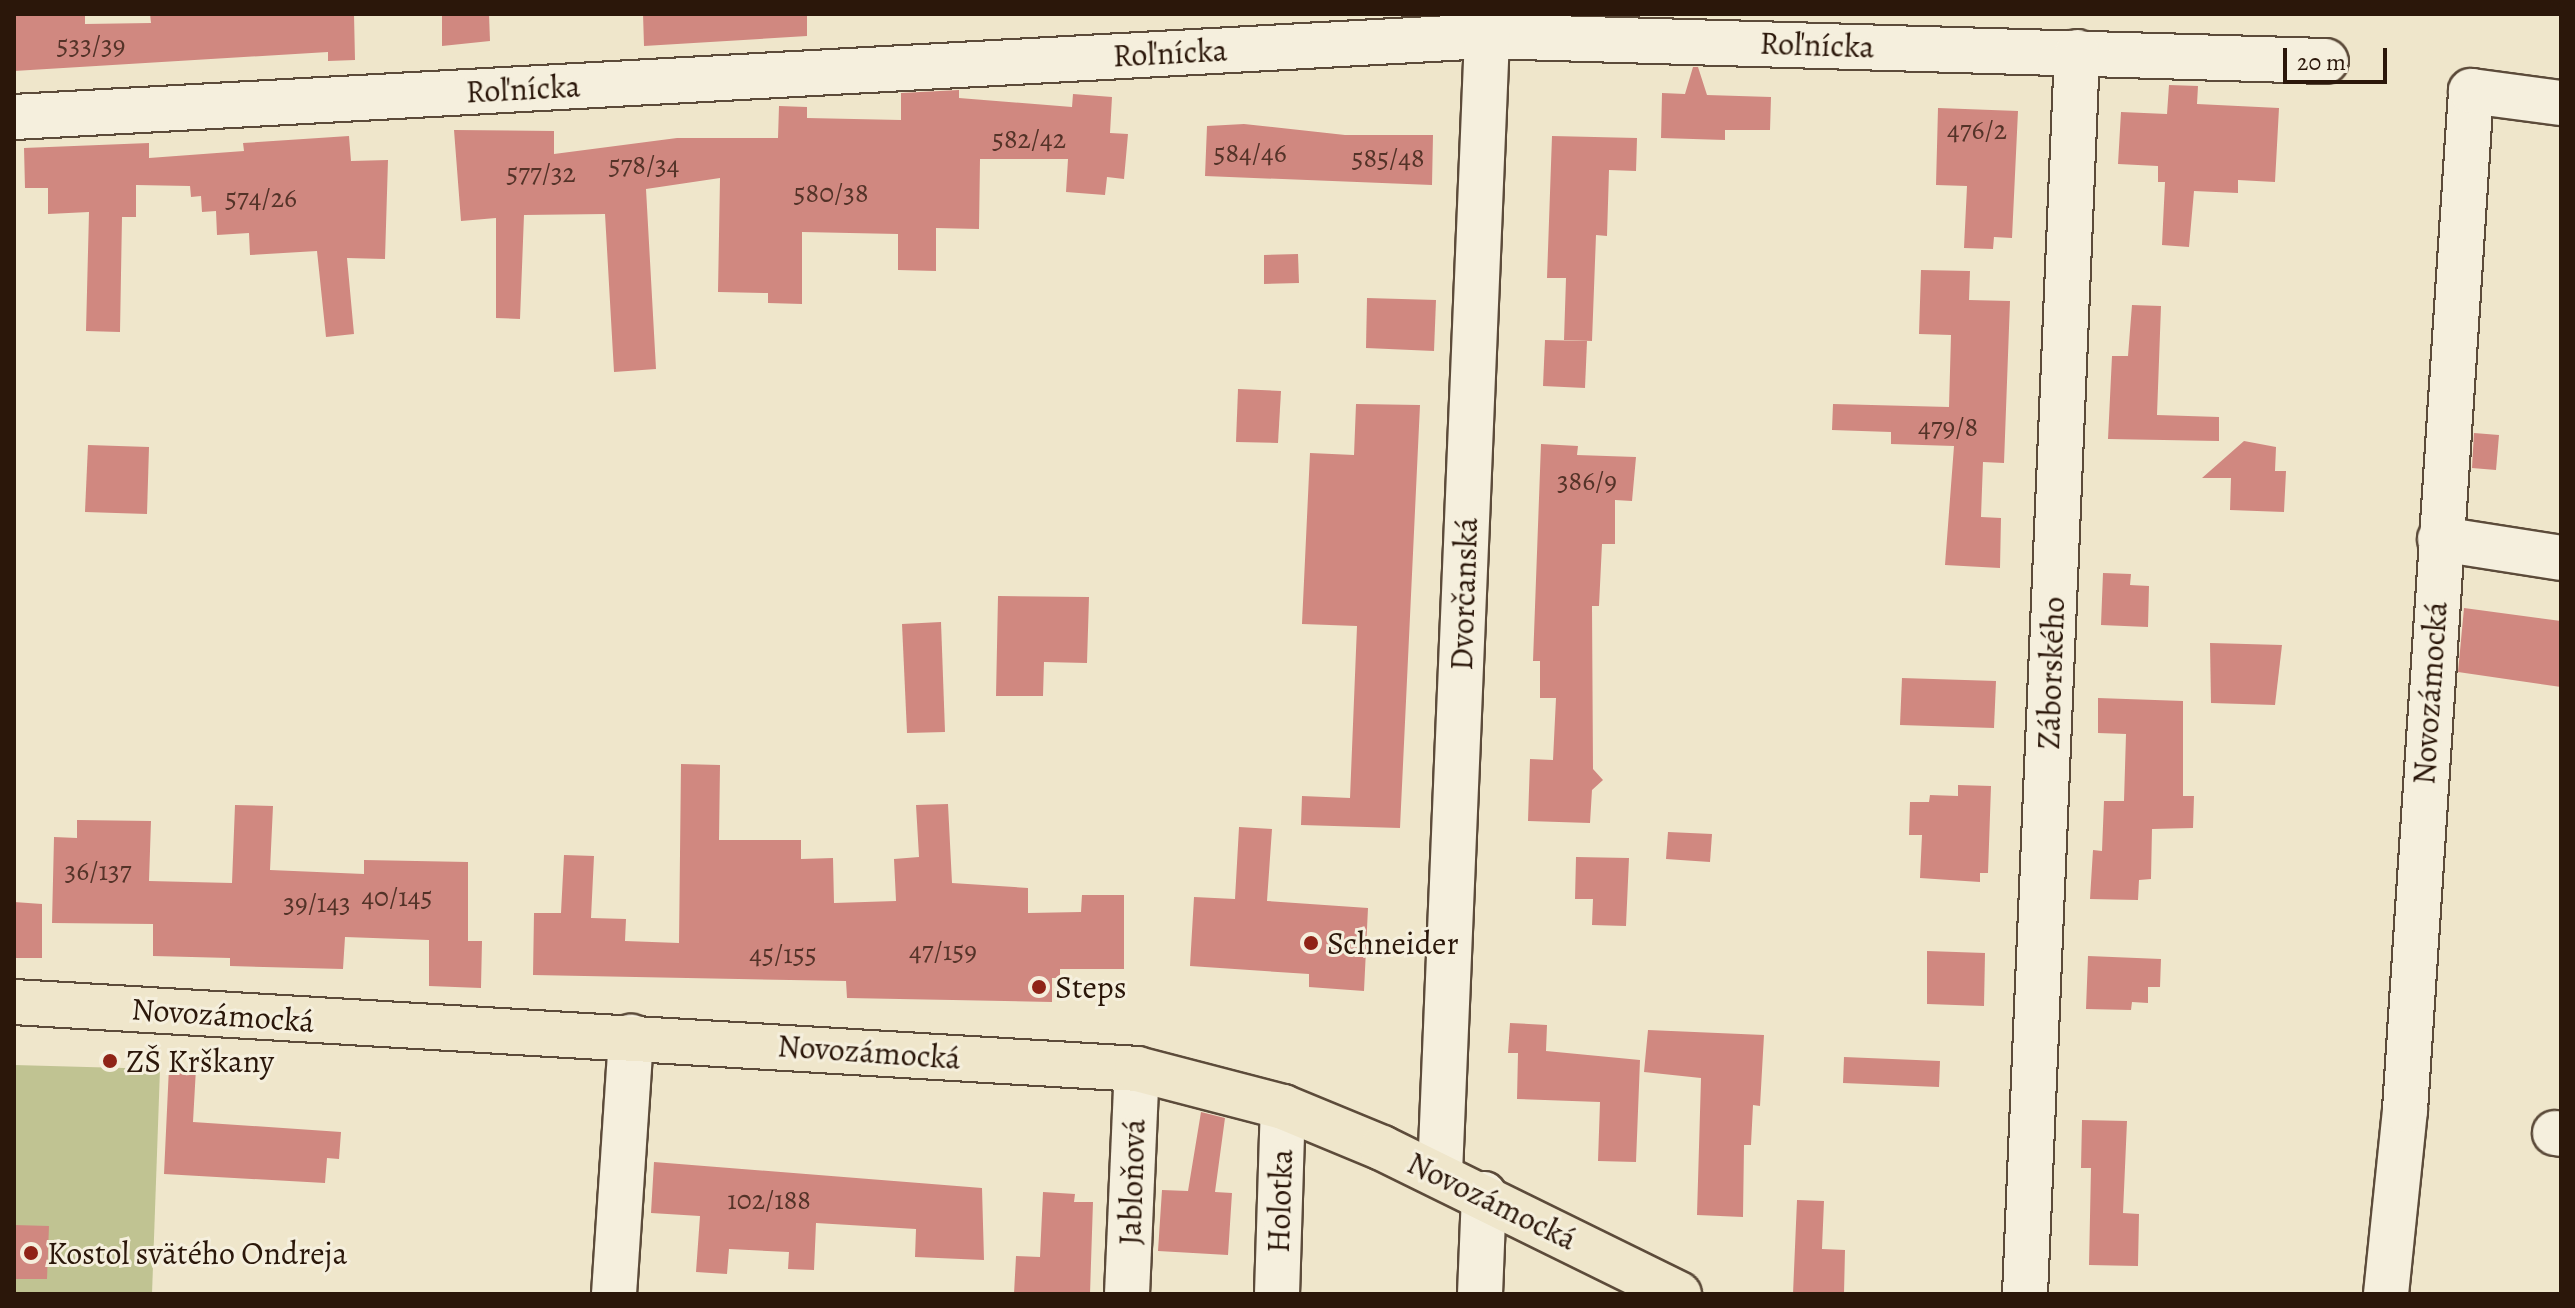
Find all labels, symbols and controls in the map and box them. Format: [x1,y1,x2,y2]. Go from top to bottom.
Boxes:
street label: Roľnícka [1759,24,1875,66]
house number: 533/39 [57,28,125,62]
street label: Roľnícka [1112,31,1228,75]
scale bar [2287,32,2391,82]
text: 20 m [2297,46,2346,78]
street label: Roľnícka [465,67,581,111]
house number: 476/2 [1947,113,2007,147]
house number: 582/42 [992,122,1066,156]
house number: 584/46 [1213,136,1287,170]
house number: 585/48 [1351,141,1425,175]
house number: 578/34 [609,148,679,182]
house number: 577/32 [506,156,576,190]
house number: 580/38 [794,176,868,210]
house number: 574/26 [225,181,297,215]
house number: 479/8 [1918,410,1978,444]
house number: 386/9 [1557,464,1617,498]
street label: Dvorčanská [1442,517,1486,671]
street label: Záborského [2029,596,2073,750]
street label: Novozámocká [2404,600,2456,786]
house number: 36/137 [65,854,131,888]
house number: 40/145 [361,880,433,914]
house number: 39/143 [283,886,351,920]
place label: Schneider [1327,924,1459,962]
house number: 47/159 [909,934,977,968]
marker: Schneider [1302,934,1320,952]
house number: 45/155 [749,937,817,971]
place label: Steps [1055,968,1127,1006]
marker: Steps [1030,978,1048,996]
street label: Novozámocká [130,989,316,1041]
street label: Novozámocká [776,1026,962,1078]
place label: ZŠ Krškany [126,1042,274,1080]
marker: ZŠ Krškany [101,1052,119,1070]
street label: Jabloňová [1111,1118,1153,1246]
street label: Novozámocká [1401,1144,1583,1258]
street label: Holotka [1259,1148,1301,1254]
house number: 102/188 [727,1183,811,1217]
place label: Kostol svätého Ondreja [47,1234,347,1272]
marker: Kostol svätého Ondreja [22,1244,40,1262]

